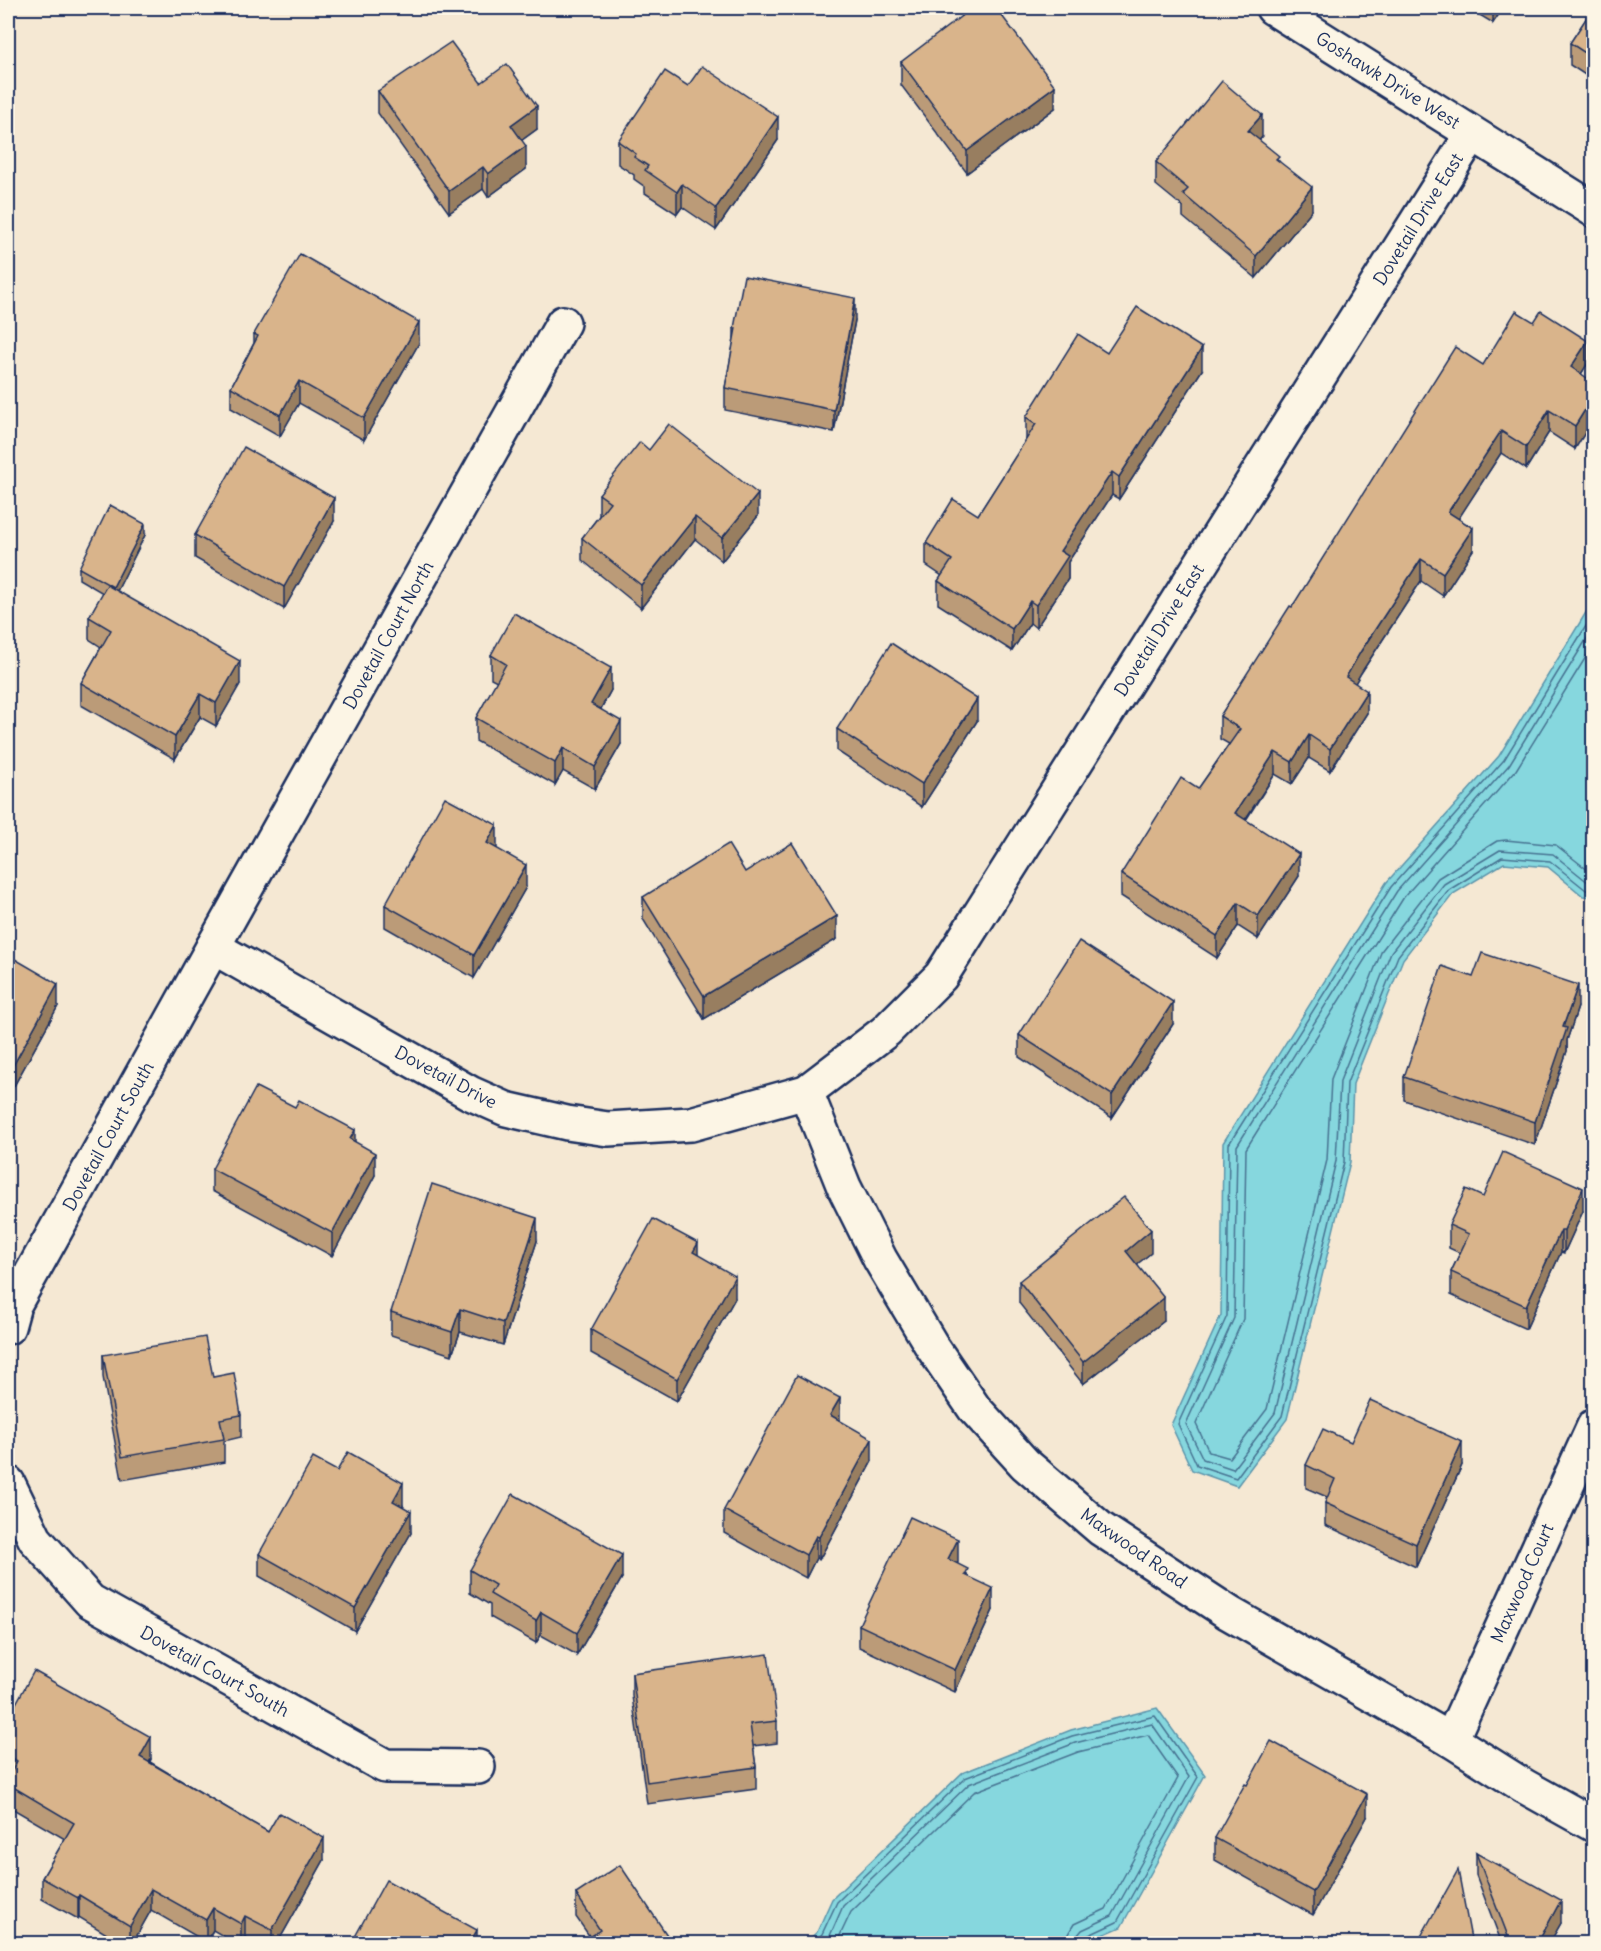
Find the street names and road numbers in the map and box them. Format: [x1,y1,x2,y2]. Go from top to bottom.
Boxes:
street label: Goshawk Drive West [1311,26,1465,134]
street label: Dovetail Drive East [1368,149,1468,289]
street label: Dovetail Court North [338,557,438,713]
street label: Dovetail Drive East [1109,560,1209,700]
street label: Dovetail Drive [391,1040,501,1114]
street label: Dovetail Court South [57,1057,159,1215]
street label: Maxwood Road [1076,1503,1192,1594]
street label: Maxwood Court [1485,1520,1559,1646]
street label: Dovetail Court South [136,1620,294,1722]

